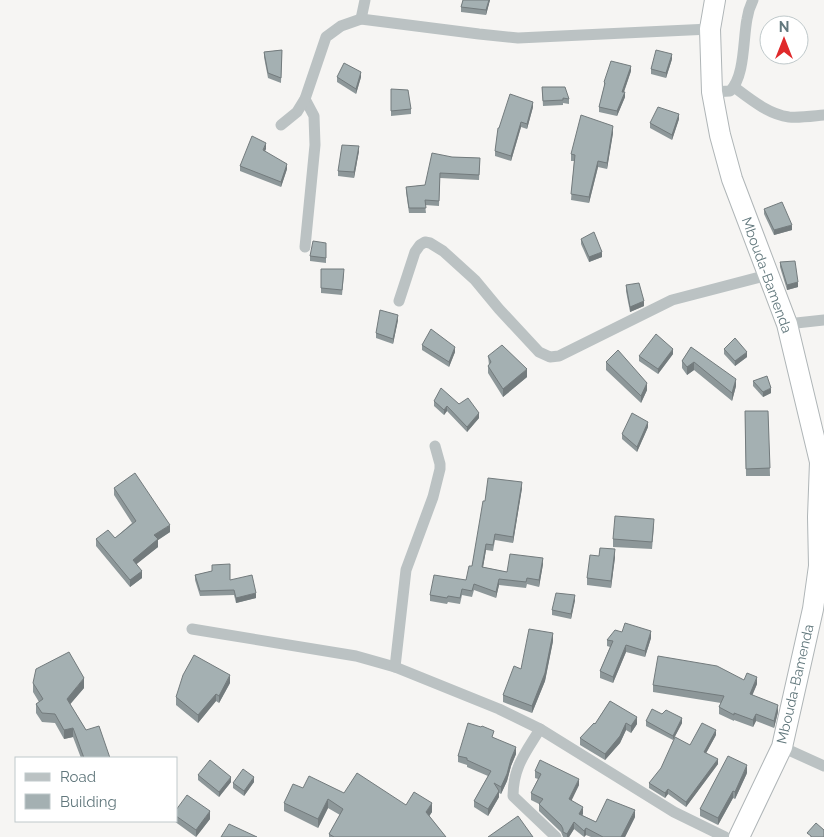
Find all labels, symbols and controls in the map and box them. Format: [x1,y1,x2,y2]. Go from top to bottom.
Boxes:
north arrow [759,15,809,65]
text: N [779,19,789,35]
street label: Mbouda-Bamenda [739,215,795,335]
street label: Mbouda-Bamenda [773,623,817,745]
legend [15,757,178,822]
text: Road [60,768,96,786]
text: Building [60,793,117,811]

